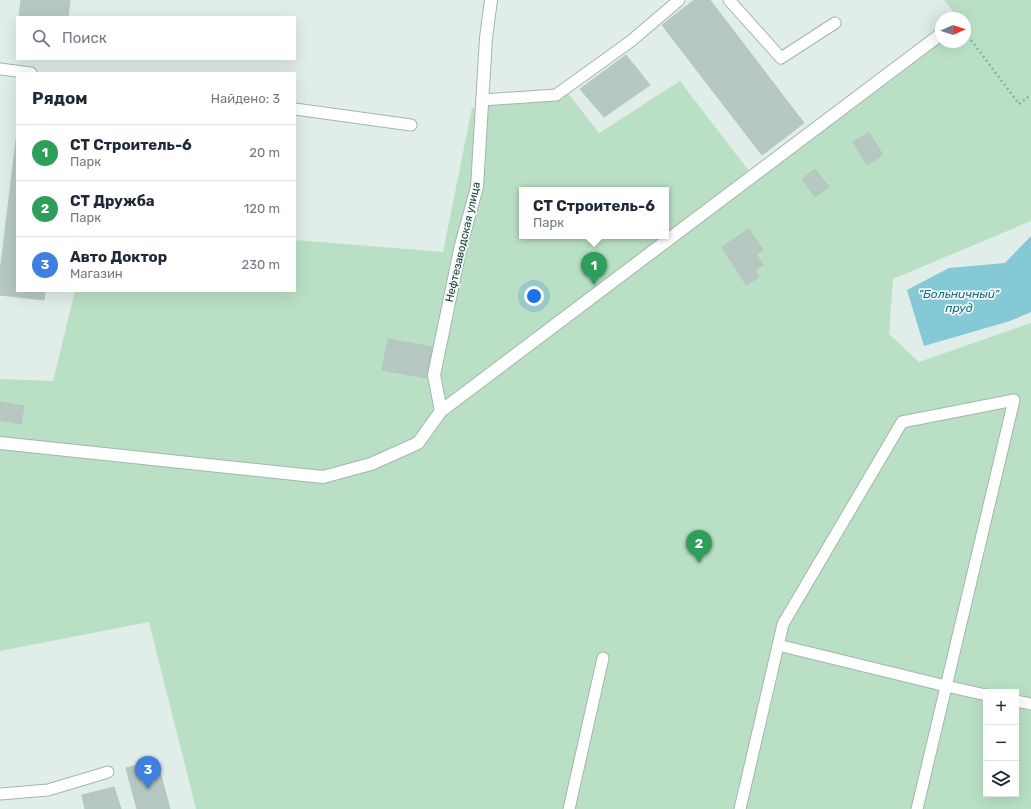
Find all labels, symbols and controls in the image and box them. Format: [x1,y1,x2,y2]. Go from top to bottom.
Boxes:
north arrow [935,12,971,48]
search box [16,16,296,60]
icon: search [30,27,52,49]
text: Поиск [62,29,107,47]
text: Рядом [32,88,88,108]
text: Найдено: 3 [211,91,280,106]
text: СТ Строитель-6 [70,136,192,154]
text: 1 [42,145,48,160]
text: 20 m [249,145,280,160]
text: Парк [70,154,101,169]
street label: Нефтезаводская улица [443,181,483,303]
popup [519,187,669,239]
text: СТ Дружба [70,192,155,210]
text: СТ Строитель-6 [533,197,655,215]
text: 2 [41,201,49,216]
text: 120 m [244,201,280,216]
text: Парк [70,210,101,225]
text: Парк [533,215,564,230]
text: Авто Доктор [70,248,167,266]
pin: 1 [581,252,607,285]
text: 3 [41,257,49,272]
text: 230 m [242,257,280,272]
text: Магазин [70,266,123,281]
your location [524,286,544,306]
water label: "Больничный" пруд [919,287,1000,315]
pin: 2 [686,530,712,563]
map controls [983,689,1019,797]
button: + [983,689,1019,725]
button: − [983,725,1019,761]
pin: 3 [135,756,161,789]
button: layers [983,761,1019,797]

